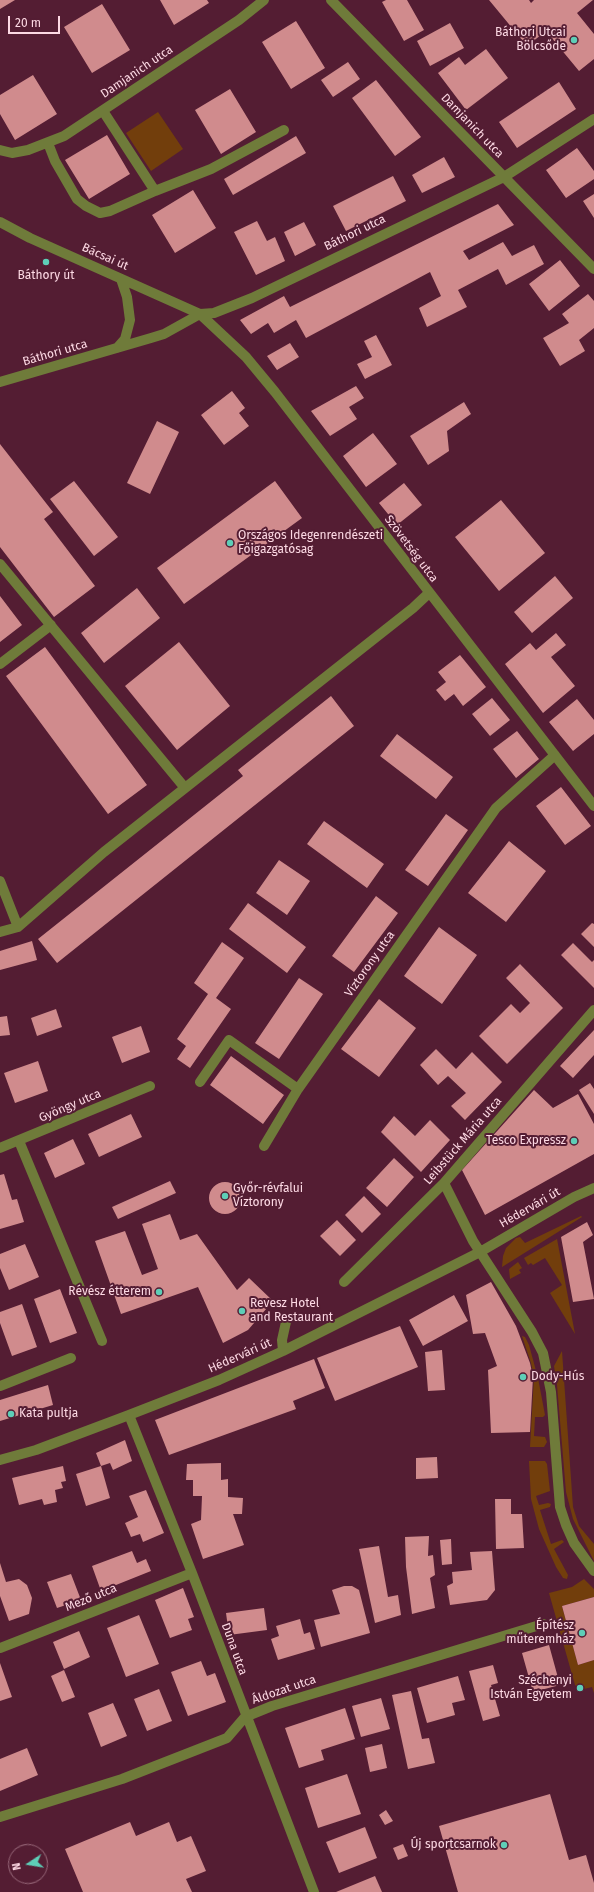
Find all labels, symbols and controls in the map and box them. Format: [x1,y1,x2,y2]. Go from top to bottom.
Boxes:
scale bar [10,8,62,34]
text: 20 m [15,16,41,30]
place label: Báthori Utcai Bölcsőde [495,26,566,54]
marker: Báthori Utcai Bölcsőde [569,35,579,45]
street label: Damjanich utca [98,43,176,101]
street label: Damjanich utca [438,91,506,161]
street label: Báthori utca [322,212,388,254]
street label: Bácsai út [79,240,131,274]
marker: Báthory út [41,257,51,267]
place label: Báthory út [17,269,75,283]
street label: Báthori utca [21,337,89,369]
street label: Szövetség utca [381,513,441,585]
place label: Országos Idegenrendészeti Főigazgatósag [238,529,383,557]
marker: Országos Idegenrendészeti Főigazgatósag [225,538,235,548]
street label: Víztorony utca [342,928,398,1000]
street label: Gyöngy utca [37,1086,103,1126]
street label: Leibstück Mária utca [421,1094,505,1188]
place label: Tesco Expressz [486,1134,566,1148]
marker: Tesco Expressz [569,1136,579,1146]
place label: Győr-révfalui Víztorony [233,1182,303,1210]
street label: Hédervári út [497,1185,563,1231]
marker: Győr-révfalui Víztorony [220,1191,230,1201]
place label: Révész étterem [68,1285,151,1299]
marker: Révész étterem [154,1287,164,1297]
place label: Revesz Hotel and Restaurant [250,1297,333,1325]
marker: Revesz Hotel and Restaurant [237,1306,247,1316]
street label: Hédervári út [206,1336,274,1376]
place label: Dody-Hús [531,1370,584,1384]
marker: Dody-Hús [518,1372,528,1382]
place label: Kata pultja [19,1407,78,1421]
marker: Kata pultja [6,1409,16,1419]
street label: Mező utca [63,1581,119,1615]
place label: Építész műteremház [506,1619,574,1647]
street label: Duna utca [218,1621,250,1677]
marker: Építész műteremház [577,1628,587,1638]
street label: Áldozat utca [250,1672,318,1708]
place label: Széchenyi István Egyetem [490,1674,572,1702]
marker: Széchenyi István Egyetem [575,1683,585,1693]
place label: Új sportcsarnok [410,1838,496,1852]
marker: Új sportcsarnok [499,1840,509,1850]
north arrow [8,1844,48,1884]
text: N [10,1861,24,1871]

